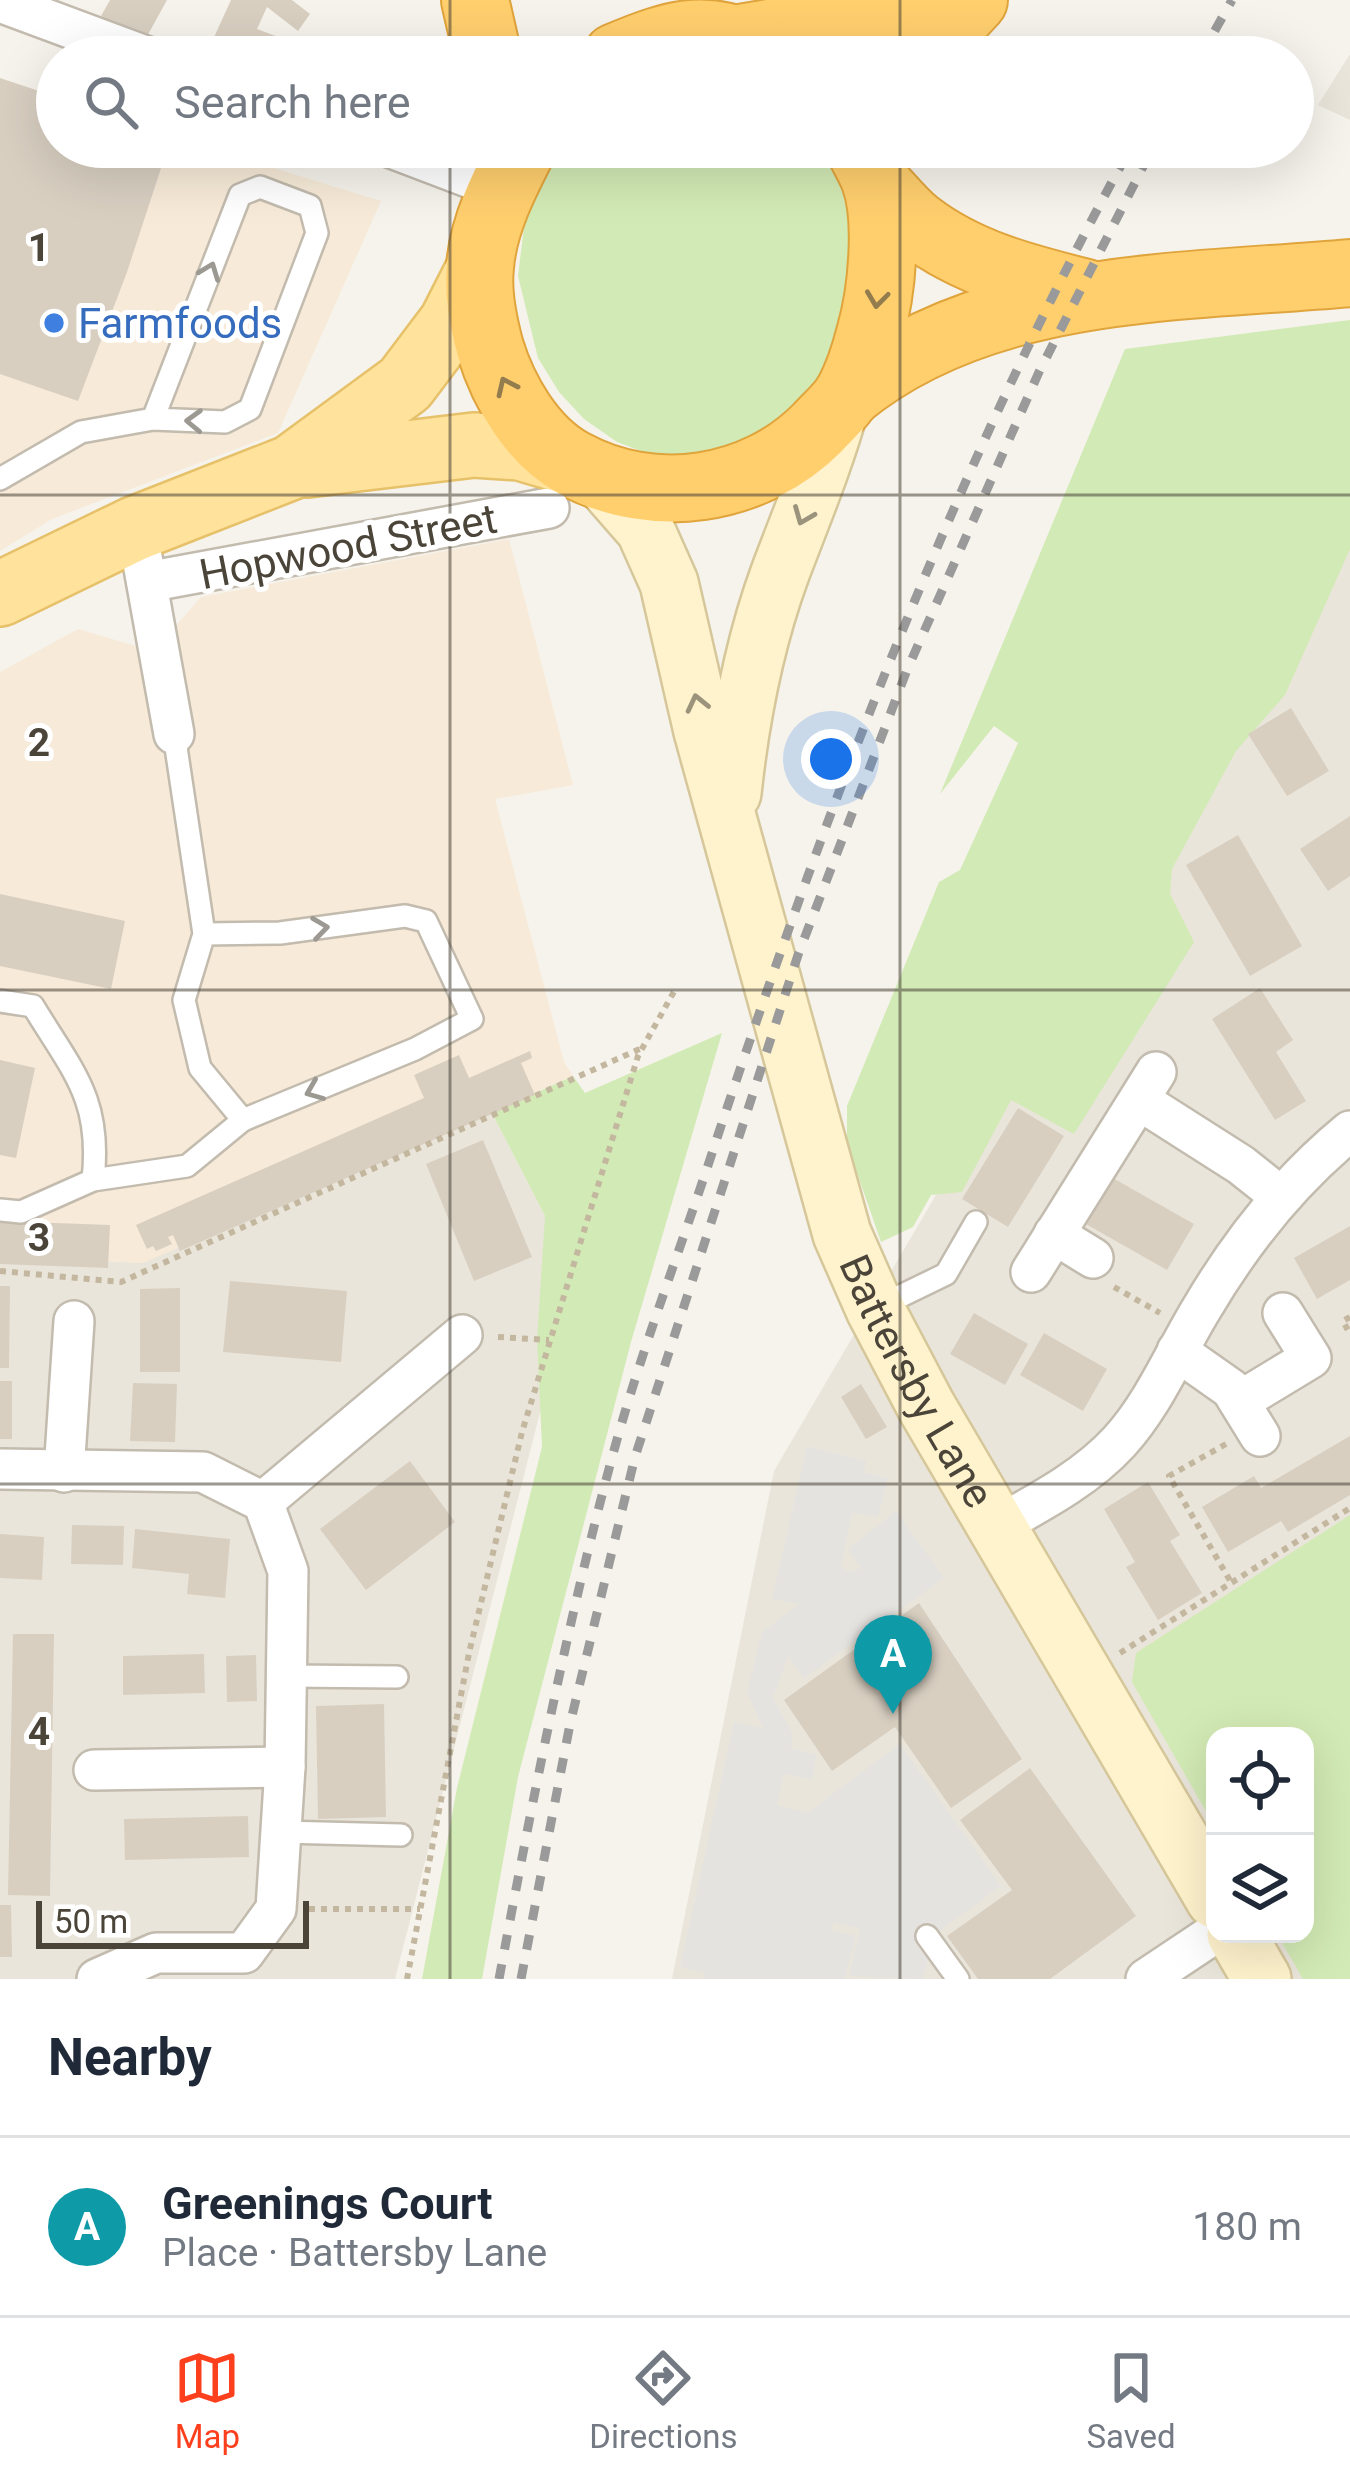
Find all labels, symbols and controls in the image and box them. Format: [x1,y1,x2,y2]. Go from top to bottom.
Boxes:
search box [36,36,1314,168]
icon: search [78,69,144,135]
text: Search here [174,76,411,129]
text: 1 [28,225,50,271]
one-way arrow [196,261,221,282]
one-way arrow [865,289,891,309]
place label: Farmfoods [78,299,282,348]
marker: Farmfoods [41,310,67,336]
one-way arrow [497,377,520,398]
one-way arrow [184,408,203,434]
street label: Hopwood Street [195,494,501,599]
one-way arrow [793,505,817,526]
one-way arrow [686,693,711,713]
text: 2 [28,720,50,766]
your location [801,729,861,789]
one-way arrow [310,916,330,942]
one-way arrow [304,1077,325,1101]
text: 3 [28,1215,50,1261]
street label: Battersby Lane [829,1247,1004,1516]
pin: A [854,1615,932,1714]
text: 4 [28,1709,50,1755]
map controls [1206,1727,1314,1943]
button: locate [1206,1727,1314,1835]
button: layers [1206,1835,1314,1943]
scale bar [36,1895,309,1948]
text: 50 m [54,1902,128,1941]
text: Nearby [48,2028,212,2087]
text: Greenings Court [162,2177,493,2230]
text: A [74,2204,100,2250]
text: 180 m [1192,2204,1302,2250]
text: Place · Battersby Lane [162,2230,547,2276]
tab: Map [174,2345,240,2456]
tab: Directions [589,2345,738,2456]
tab: Saved [1086,2345,1176,2456]

